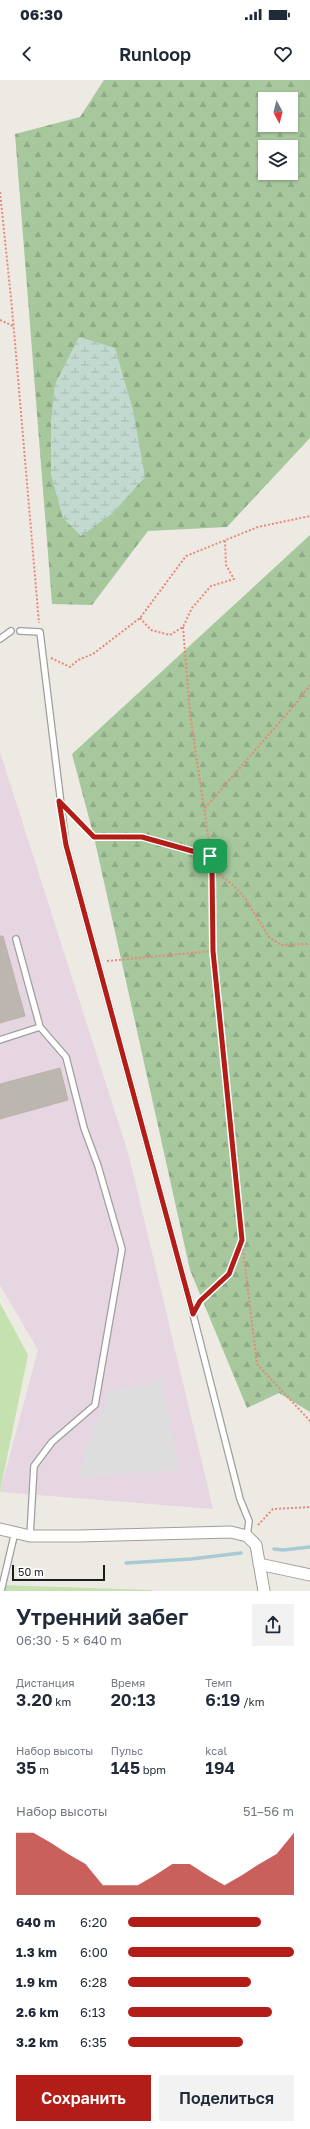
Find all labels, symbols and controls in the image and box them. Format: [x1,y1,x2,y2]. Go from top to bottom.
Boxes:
text: 06:30 [20,5,63,23]
icon: back [16,43,38,65]
text: Runloop [119,43,191,65]
icon: heart [272,43,294,65]
north arrow [258,92,298,132]
map controls [258,92,298,180]
button: layers [258,140,298,180]
pin [193,839,227,873]
icon: arrive [199,845,221,867]
scale bar [12,1563,105,1582]
text: 50 m [18,1565,44,1578]
text: Утренний забег [16,1603,188,1630]
button: share [252,1604,294,1646]
text: 06:30 · 5 × 640 m [16,1632,122,1648]
text: Дистанция [16,1676,75,1689]
text: Время [111,1676,145,1689]
text: Темп [205,1676,232,1689]
text: 3.20 [16,1689,53,1710]
text: 20:13 [111,1689,156,1710]
text: 6:19 [205,1689,240,1710]
text: km [53,1695,71,1708]
text: /km [240,1695,264,1708]
text: Набор высоты [16,1744,93,1757]
text: Пульс [111,1744,143,1757]
text: kcal [205,1744,227,1757]
text: 35 [16,1757,36,1778]
text: 145 [111,1757,140,1778]
text: 194 [205,1757,235,1778]
text: m [36,1763,49,1776]
text: bpm [140,1763,166,1776]
text: Набор высоты [16,1803,107,1819]
text: 51–56 m [243,1803,294,1819]
text: 640 m [16,1914,55,1930]
text: 6:20 [80,1914,107,1930]
text: 1.3 km [16,1944,57,1960]
text: 6:00 [80,1944,108,1960]
text: 1.9 km [16,1974,57,1990]
text: 6:28 [80,1974,107,1990]
text: 2.6 km [16,2004,59,2020]
text: 6:13 [80,2004,106,2020]
text: 3.2 km [16,2034,58,2050]
text: 6:35 [80,2034,107,2050]
button: Сохранить [16,2075,151,2121]
button: Поделиться [159,2075,294,2121]

